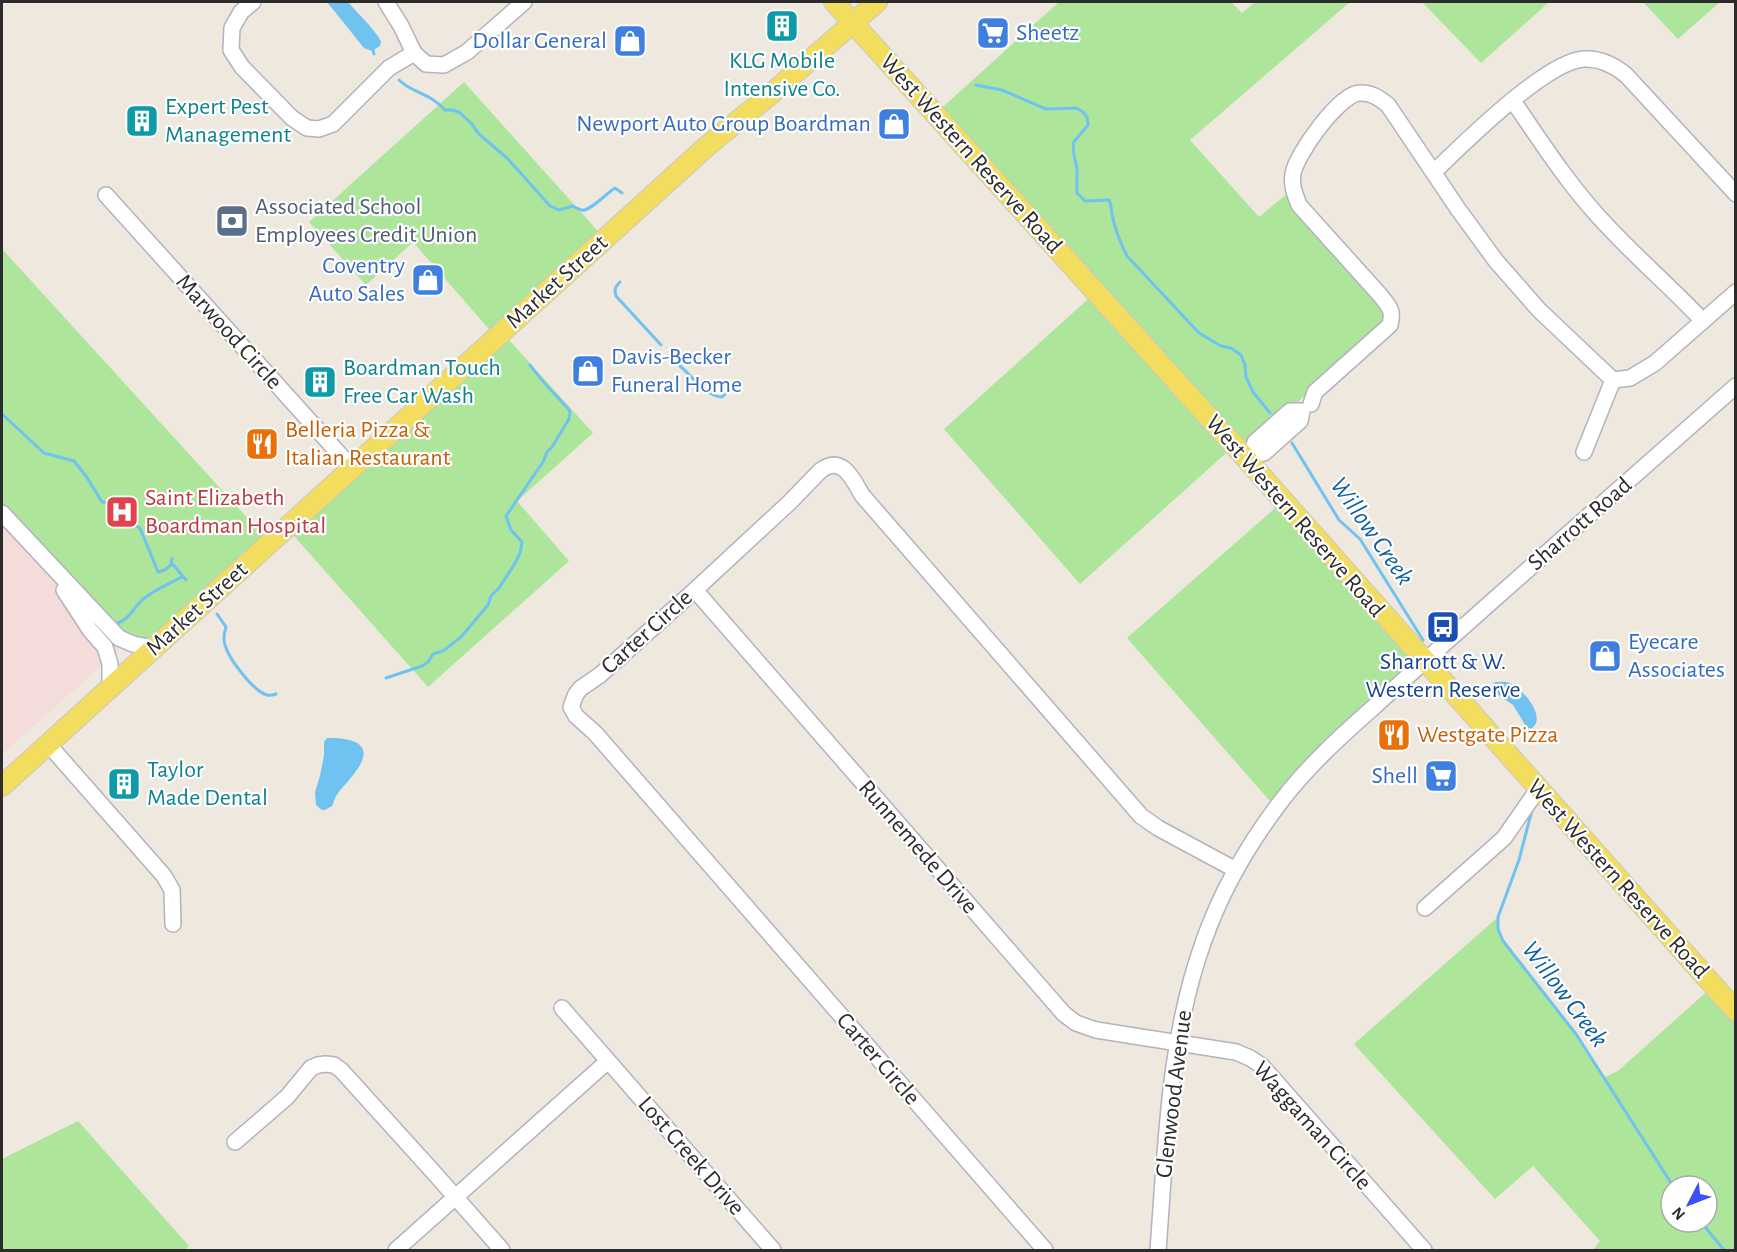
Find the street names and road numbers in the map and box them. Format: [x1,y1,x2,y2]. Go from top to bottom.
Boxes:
street label: West Western Reserve Road [875,50,1067,258]
street label: Market Street [502,230,612,333]
street label: Marwood Circle [171,270,287,394]
street label: West Western Reserve Road [1201,410,1389,622]
street label: Sharrott Road [1524,473,1636,575]
street label: Market Street [142,557,252,660]
street label: Carter Circle [597,585,697,679]
street label: West Western Reserve Road [1522,775,1714,983]
street label: Runnemede Drive [854,776,982,918]
street label: Carter Circle [832,1008,924,1110]
street label: Glenwood Avenue [1152,1009,1196,1179]
street label: Waggaman Circle [1248,1057,1376,1195]
street label: Lost Creek Drive [633,1092,749,1220]

